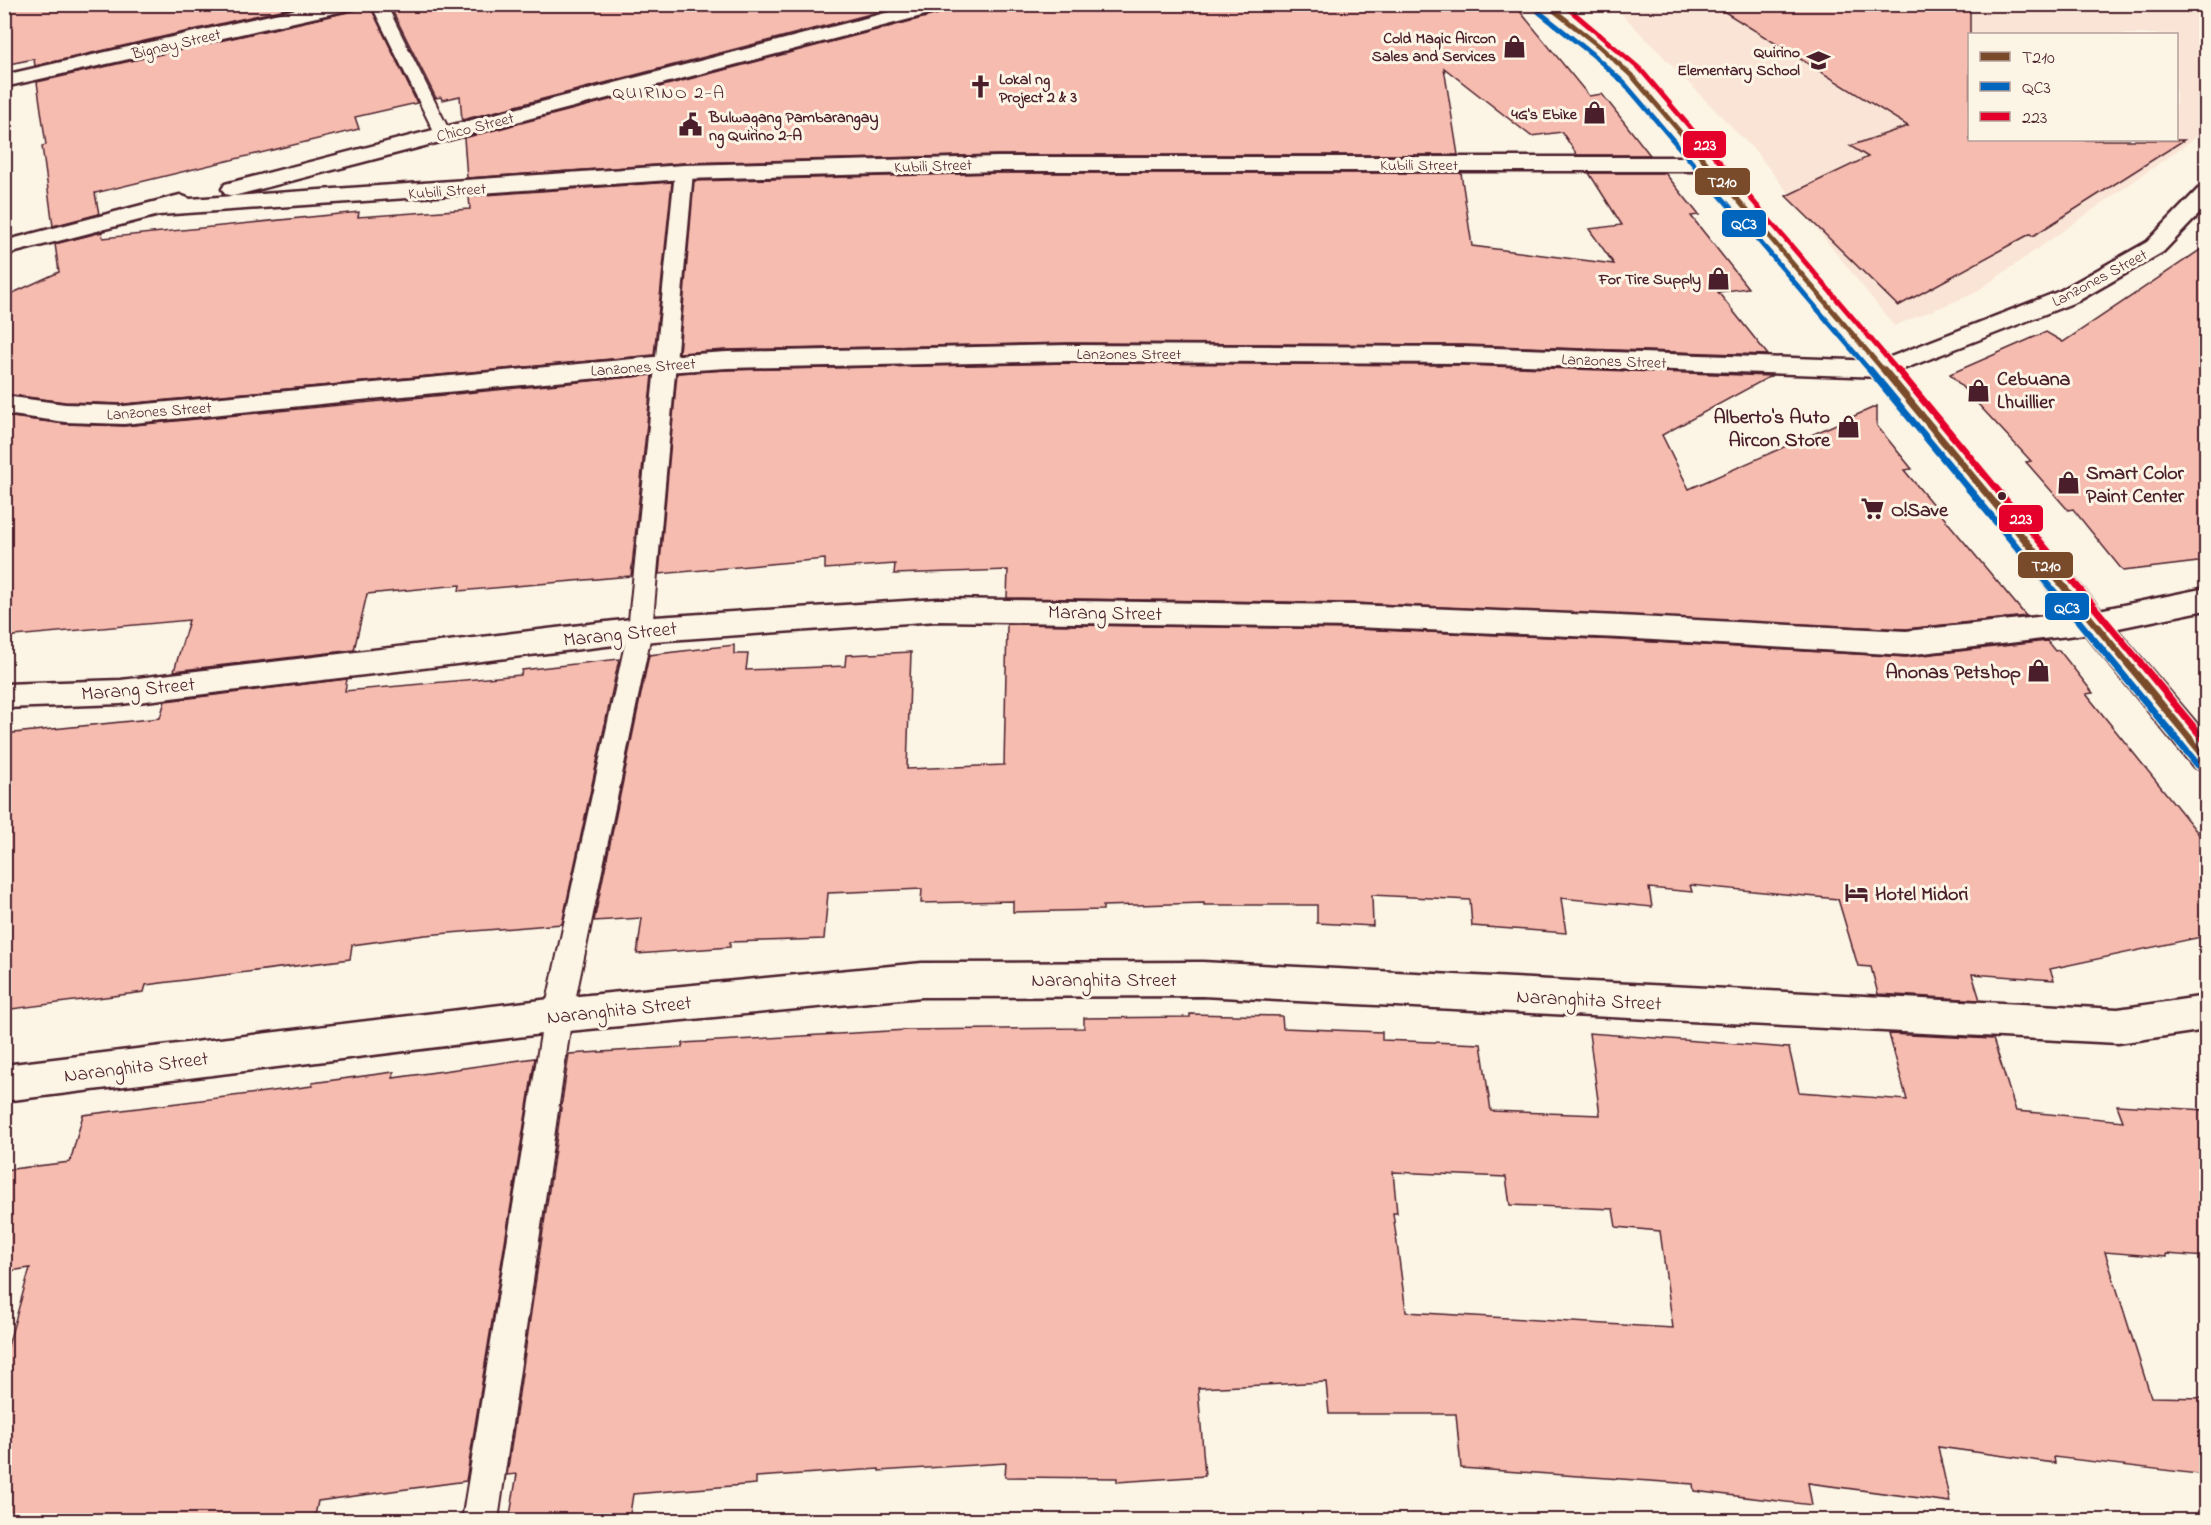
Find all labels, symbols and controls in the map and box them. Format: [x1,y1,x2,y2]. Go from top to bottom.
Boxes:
street label: Bignay Street [129,23,224,67]
place label: Cold Magic Aircon Sales and Services [1372,27,1496,69]
shop icon: Cold Magic Aircon Sales and Services [1501,33,1527,59]
legend [1968,33,2178,141]
place label: Quirino Elementary School [1677,41,1800,84]
text: T210 [2022,46,2055,72]
school or university icon: Quirino Elementary School [1805,47,1831,73]
place label: Lokal ng Project 2 & 3 [999,68,1077,110]
church icon: Lokal ng Project 2 & 3 [968,74,994,100]
text: QC3 [2022,76,2051,102]
district label: QUIRINO 2-A [612,81,726,107]
shop icon: 4G's Ebike [1582,100,1608,126]
place label: 4G's Ebike [1510,103,1578,127]
place label: Bulwagang Pambarangay ng Quirino 2-A [708,106,878,149]
text: 223 [2022,106,2047,132]
street label: Chico Street [434,107,517,149]
public building icon: Bulwagang Pambarangay ng Quirino 2-A [678,112,704,138]
line badge: 223 [1682,130,1727,159]
text: 223 [1693,134,1717,158]
street label: Kubili Street [894,154,973,180]
street label: Kubili Street [1380,154,1459,178]
line badge: T210 [1694,167,1751,196]
text: T210 [1707,171,1737,195]
street label: Kubili Street [407,177,488,207]
line badge: QC3 [1721,209,1767,238]
text: QC3 [1731,213,1757,237]
street label: Lanzones Street [2048,243,2152,314]
shop icon: For Tire Supply [1706,265,1732,291]
place label: For Tire Supply [1598,268,1701,293]
street label: Lanzones Street [1077,343,1182,367]
street label: Lanzones Street [1561,348,1667,376]
street label: Lanzones Street [590,352,697,384]
place label: Cebuana Lhuillier [1997,366,2071,418]
shop icon: Cebuana Lhuillier [1966,377,1992,403]
street label: Lanzones Street [106,396,213,428]
place label: Alberto's Auto Aircon Store [1713,404,1831,456]
shop icon: Alberto's Auto Aircon Store [1835,414,1861,440]
place label: Smart Color Paint Center [2086,460,2185,512]
shop icon: Smart Color Paint Center [2055,470,2081,496]
unlabelled marker [1996,490,2008,502]
supermarket icon: O!Save [1860,496,1886,522]
place label: O!Save [1891,497,1949,526]
line badge: 223 [1998,504,2044,533]
text: 223 [2009,508,2033,532]
line badge: T210 [2017,551,2074,579]
text: T210 [2031,555,2061,579]
line badge: QC3 [2044,592,2090,621]
text: QC3 [2054,597,2080,621]
street label: Marang Street [1048,599,1163,631]
street label: Marang Street [562,615,679,657]
shop icon: Anonas Petshop [2026,658,2052,684]
place label: Anonas Petshop [1886,659,2021,688]
street label: Marang Street [80,671,197,711]
hotel icon: Hotel Midori [1844,880,1870,906]
place label: Hotel Midori [1875,881,1969,910]
street label: Naranghita Street [1031,967,1177,997]
street label: Naranghita Street [1515,983,1662,1021]
street label: Naranghita Street [545,989,693,1035]
street label: Naranghita Street [62,1045,211,1093]

